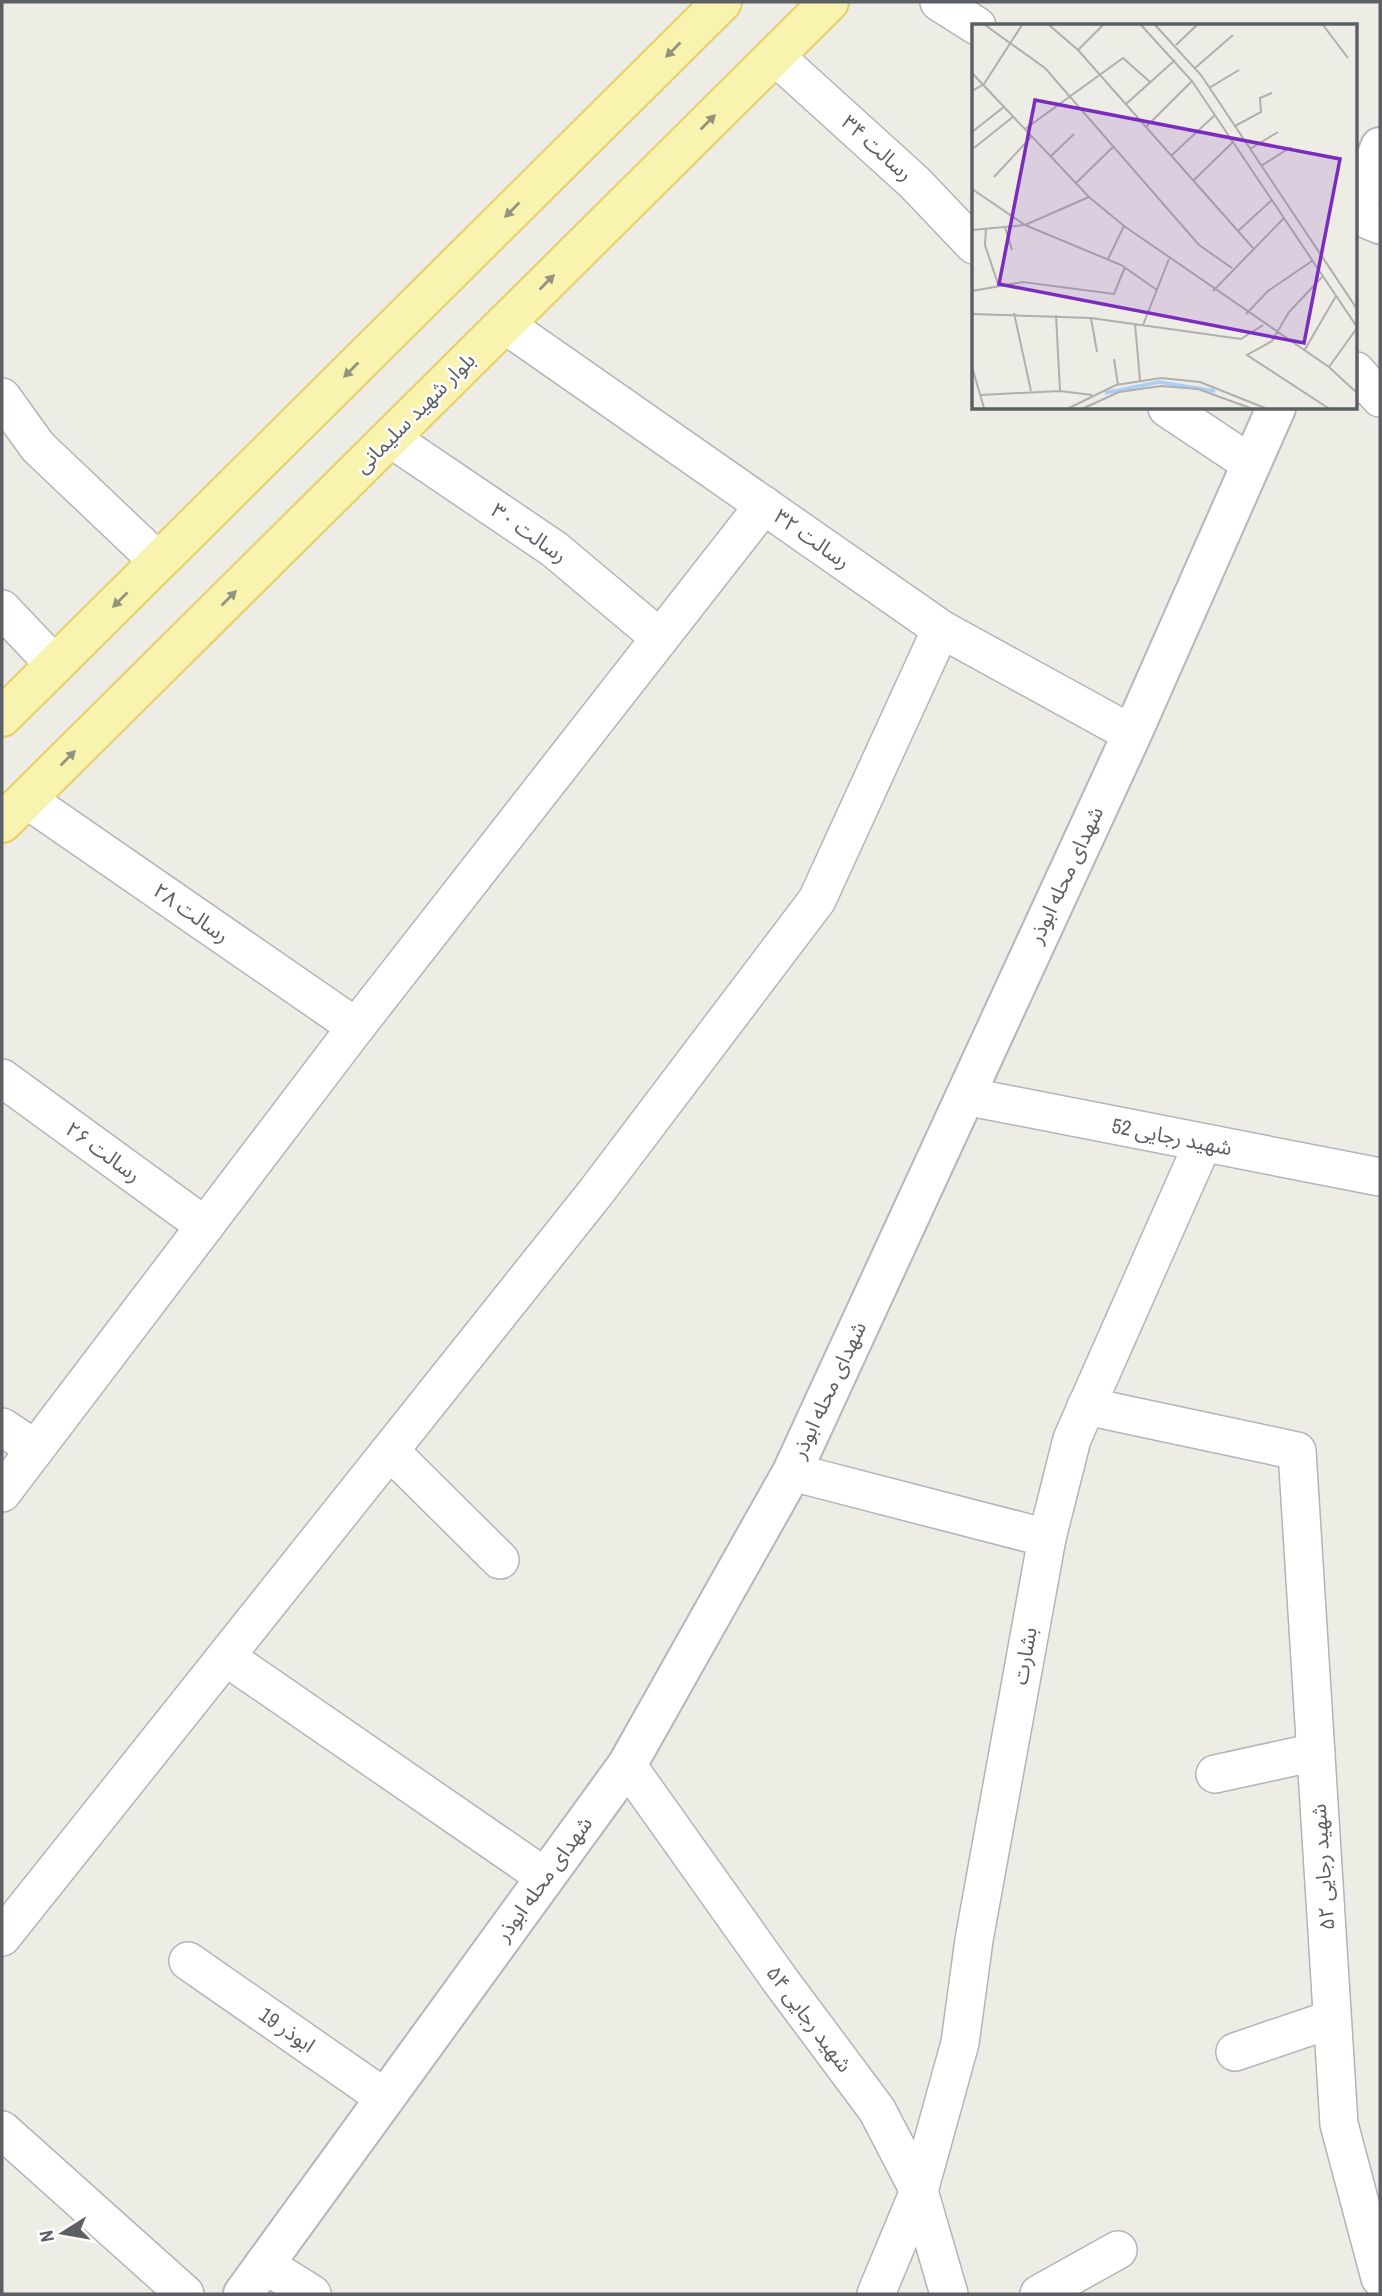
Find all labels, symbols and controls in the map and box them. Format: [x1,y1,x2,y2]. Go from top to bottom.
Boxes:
inset map [972,24,1358,410]
one-way arrow [665,41,682,58]
street label: رسالت ۳۴ [835,108,919,187]
one-way arrow [700,113,717,130]
one-way arrow [504,202,521,218]
one-way arrow [538,273,555,290]
street label: بلوار شهید سلیمانی [348,346,482,480]
one-way arrow [342,362,359,379]
street label: رسالت ۳۰ [485,496,573,569]
street label: رسالت ۳۲ [768,502,856,575]
one-way arrow [220,590,237,606]
one-way arrow [111,591,128,608]
one-way arrow [59,750,75,767]
street label: شهدای محله ابوذر [1021,802,1110,949]
street label: رسالت ۲۸ [147,876,235,949]
street label: شهید رجایی 52 [1109,1111,1235,1162]
street label: رسالت ۲۶ [60,1114,147,1189]
street label: شهدای محله ابوذر [784,1317,873,1464]
street label: بشارت [1005,1625,1044,1687]
street label: شهید رجایی ۵۲ [1304,1803,1341,1931]
street label: شهدای محله ابوذر [488,1810,599,1948]
street label: شهید رجایی ۵۴ [760,1959,859,2078]
street label: ابوذر 19 [253,2000,321,2059]
north arrow [28,2198,98,2268]
text: N [32,2228,60,2244]

